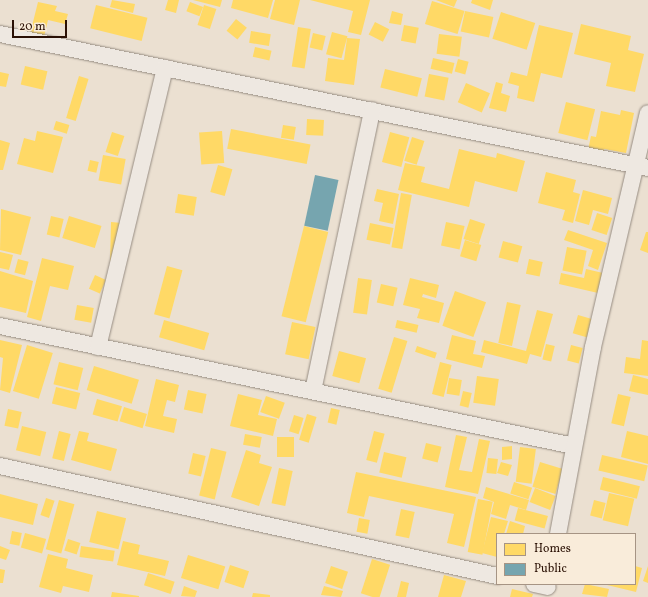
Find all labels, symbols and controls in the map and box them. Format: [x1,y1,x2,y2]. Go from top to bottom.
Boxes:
scale bar [14,12,69,38]
text: 20 m [19,19,46,35]
legend [496,533,636,585]
text: Homes [534,541,571,557]
text: Public [534,561,567,577]

